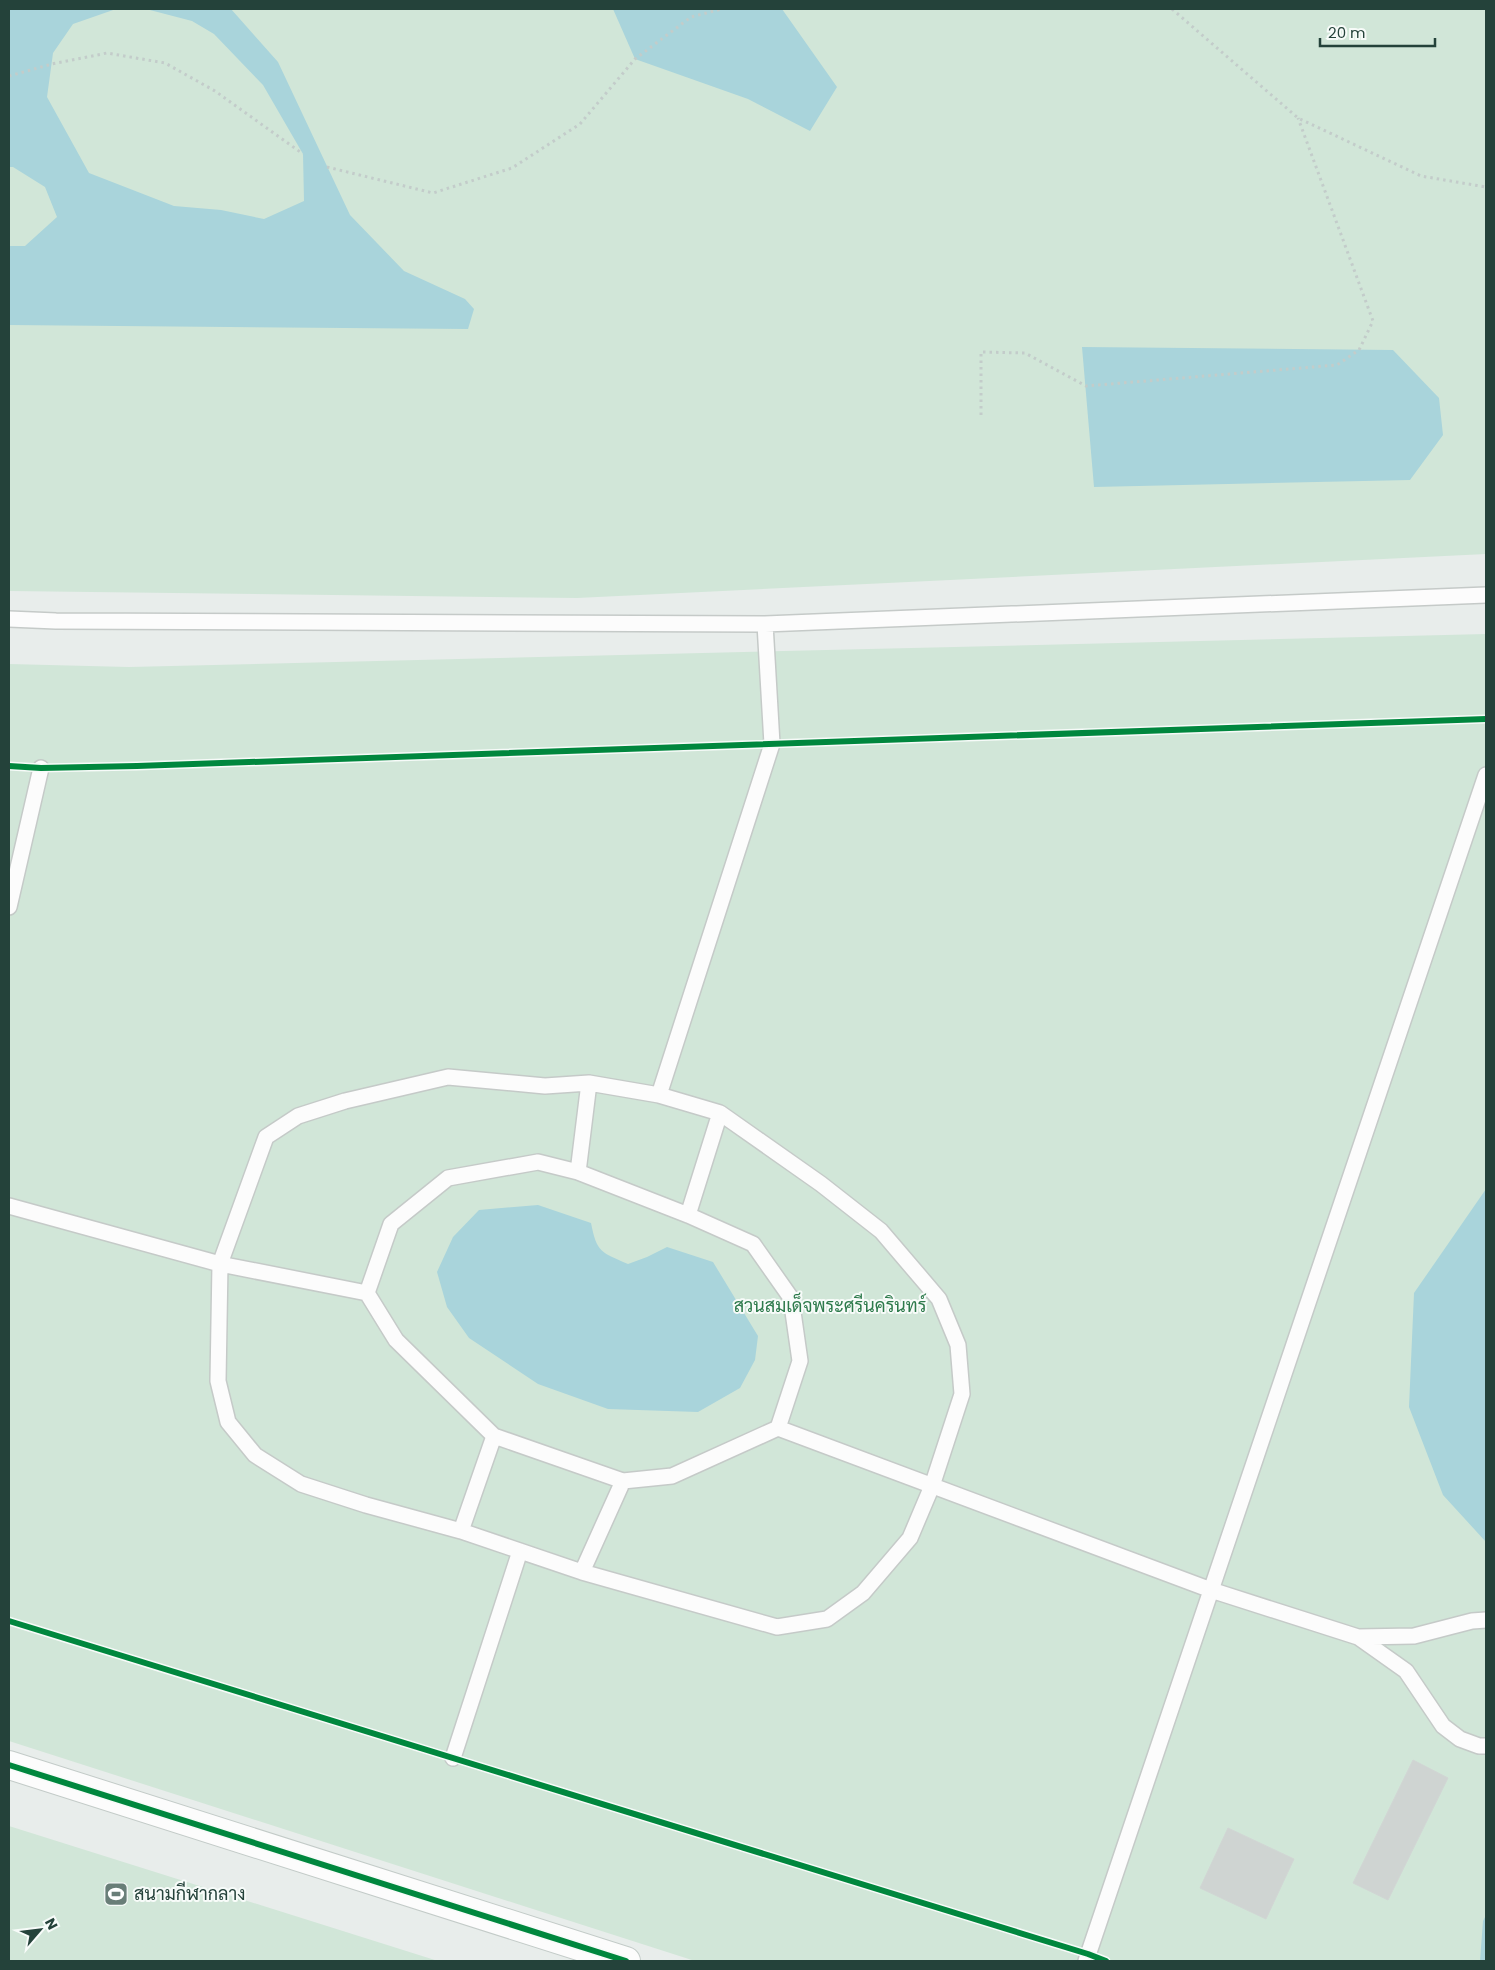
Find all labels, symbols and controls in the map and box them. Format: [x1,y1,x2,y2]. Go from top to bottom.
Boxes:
scale bar [1320,15,1435,47]
text: 20 m [1328,22,1366,43]
park label: สวนสมเด็จพระศรีนครินทร์ [734,1292,927,1318]
sports icon: สนามกีฬากลาง [103,1881,129,1907]
place label: สนามกีฬากลาง [134,1881,245,1906]
north arrow [15,1905,65,1955]
text: N [40,1915,63,1933]

